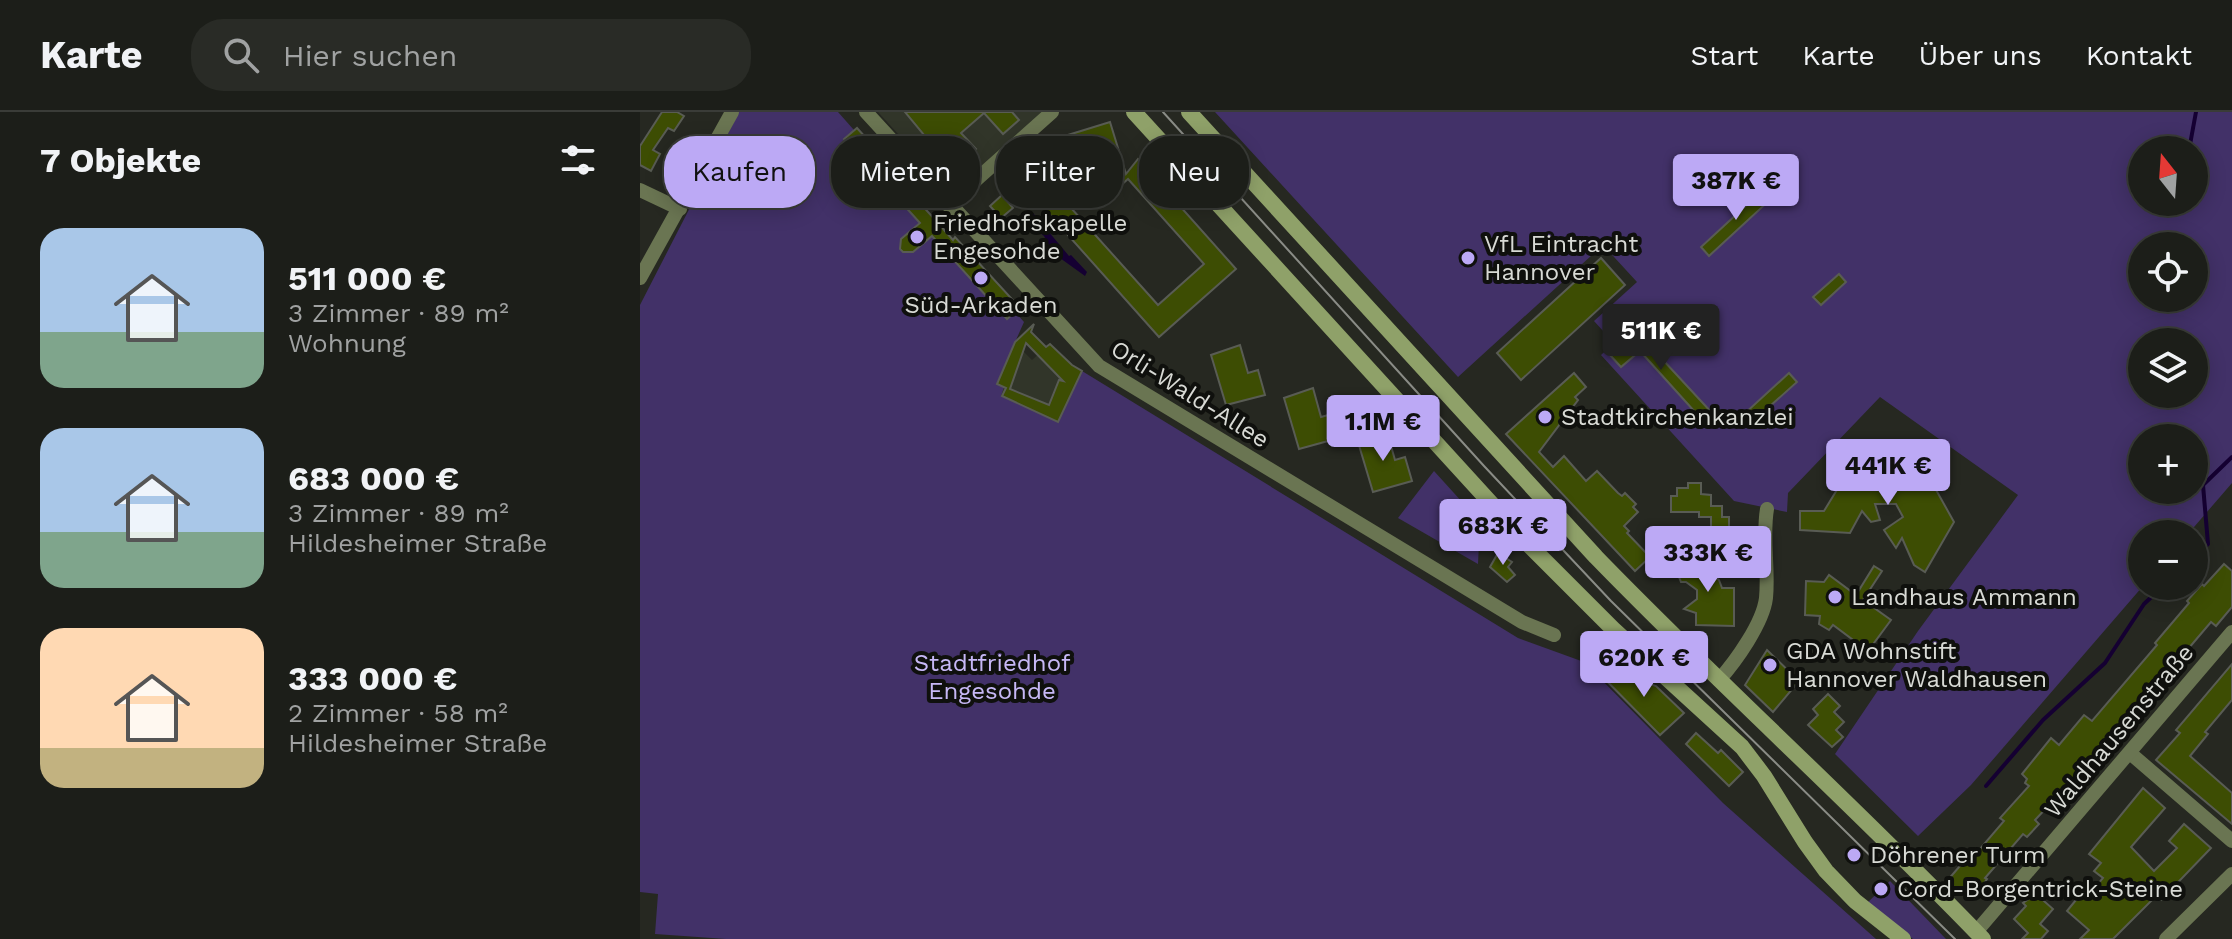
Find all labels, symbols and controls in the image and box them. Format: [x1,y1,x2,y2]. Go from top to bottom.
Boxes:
search box [191,19,751,91]
text: Karte [40,33,143,77]
icon: search [219,33,263,77]
text: Hier suchen [283,38,457,73]
text: Start [1690,39,1758,72]
text: Karte [1802,39,1875,72]
text: Über uns [1919,39,2042,72]
text: Kontakt [2086,39,2192,72]
chip: Kaufen [664,136,815,208]
chip: Mieten [831,136,980,208]
chip: Filter [996,136,1123,208]
chip: Neu [1139,136,1249,208]
north arrow [2128,136,2208,216]
map controls [2128,136,2208,600]
icon: filters [556,138,600,182]
text: 7 Objekte [40,140,201,180]
pin: 387K € [1671,154,1801,222]
text: 387K € [1691,165,1781,195]
place label: Friedhofskapelle Engesohde [933,209,1127,265]
marker: Friedhofskapelle Engesohde [908,228,926,246]
place label: VfL Eintracht Hannover [1484,230,1638,286]
button: locate [2128,232,2208,312]
marker: VfL Eintracht Hannover [1459,249,1477,267]
text: 511 000 € [288,258,446,298]
icon: home [104,260,200,356]
marker: Süd-Arkaden [972,269,990,287]
place label: Süd-Arkaden [904,291,1058,319]
text: 3 Zimmer · 89 m² [288,298,509,328]
pin: 511K € [1596,304,1726,372]
text: 511K € [1620,315,1702,345]
text: Wohnung [288,328,406,358]
button: layers [2128,328,2208,408]
street label: Orli-Wald-Allee [1106,334,1274,454]
pin: 1.1M € [1318,395,1448,463]
place label: Stadtkirchenkanzlei [1561,403,1794,431]
text: 1.1M € [1345,406,1421,436]
marker: Stadtkirchenkanzlei [1536,408,1554,426]
button: + [2128,424,2208,504]
pin: 441K € [1823,439,1953,507]
text: 441K € [1844,450,1932,480]
text: 683 000 € [288,458,459,498]
icon: home [104,460,200,556]
text: 3 Zimmer · 89 m² [288,498,509,528]
pin: 683K € [1438,499,1568,567]
text: 683K € [1457,510,1549,540]
button: − [2128,520,2208,600]
pin: 333K € [1643,526,1773,594]
text: Hildesheimer Straße [288,528,547,558]
text: 333K € [1663,537,1753,567]
place label: Landhaus Ammann [1851,583,2077,611]
marker: Landhaus Ammann [1826,588,1844,606]
pin: 620K € [1579,631,1709,699]
place label: GDA Wohnstift Hannover Waldhausen [1786,637,2047,693]
street label: Waldhausenstraße [2039,639,2199,823]
text: 620K € [1598,642,1690,672]
park label: Stadtfriedhof Engesohde [914,649,1071,705]
marker: GDA Wohnstift Hannover Waldhausen [1761,656,1779,674]
text: 333 000 € [288,658,458,698]
icon: home [104,660,200,756]
text: 2 Zimmer · 58 m² [288,698,508,728]
text: Hildesheimer Straße [288,728,547,758]
place label: Döhrener Turm [1870,841,2046,869]
marker: Döhrener Turm [1845,846,1863,864]
place label: Cord-Borgentrick-Steine [1897,875,2183,903]
marker: Cord-Borgentrick-Steine [1872,880,1890,898]

